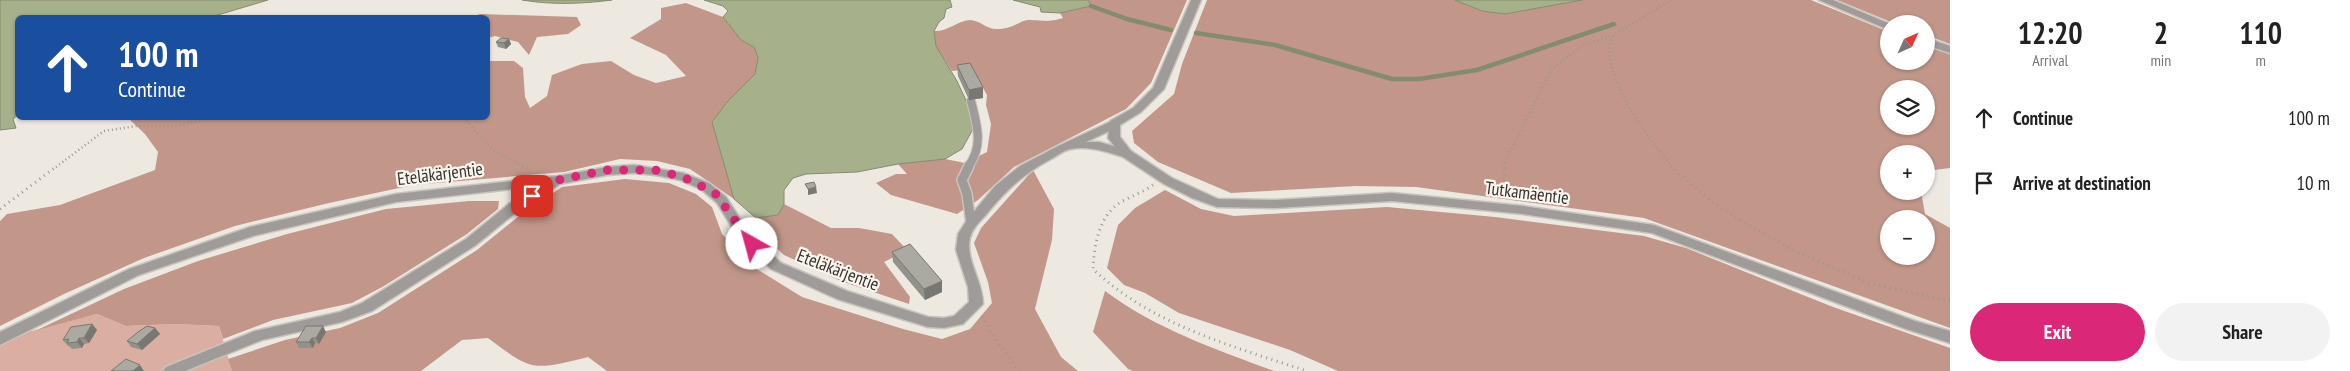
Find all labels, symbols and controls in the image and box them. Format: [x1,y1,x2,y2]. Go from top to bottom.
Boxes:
text: 12:20 [2018,13,2083,52]
text: 2 [2154,13,2168,52]
text: 110 [2239,13,2282,52]
north arrow [1880,15,1935,70]
map controls [1880,15,1935,265]
text: 100 m [118,31,199,77]
icon: ahead [35,35,100,100]
text: Arrival [2032,50,2068,70]
text: min [2150,50,2171,70]
text: m [2255,50,2266,70]
text: Continue [118,75,186,103]
button: layers [1880,80,1935,135]
icon: ahead [1970,104,1998,132]
text: Continue [2013,106,2073,130]
text: 100 m [2288,106,2330,130]
button: + [1880,145,1935,200]
street label: Eteläkärjentie [396,157,484,190]
icon: arrive [1970,169,1998,197]
text: Arrive at destination [2013,171,2151,195]
text: 10 m [2297,171,2330,195]
pin [511,175,553,217]
street label: Tutkamäentie [1484,176,1570,209]
icon: arrive [518,182,546,210]
button: − [1880,210,1935,265]
position arrow [725,217,777,269]
street label: Eteläkärjentie [794,243,882,296]
button: Exit [1970,303,2145,361]
button: Share [2155,303,2330,361]

